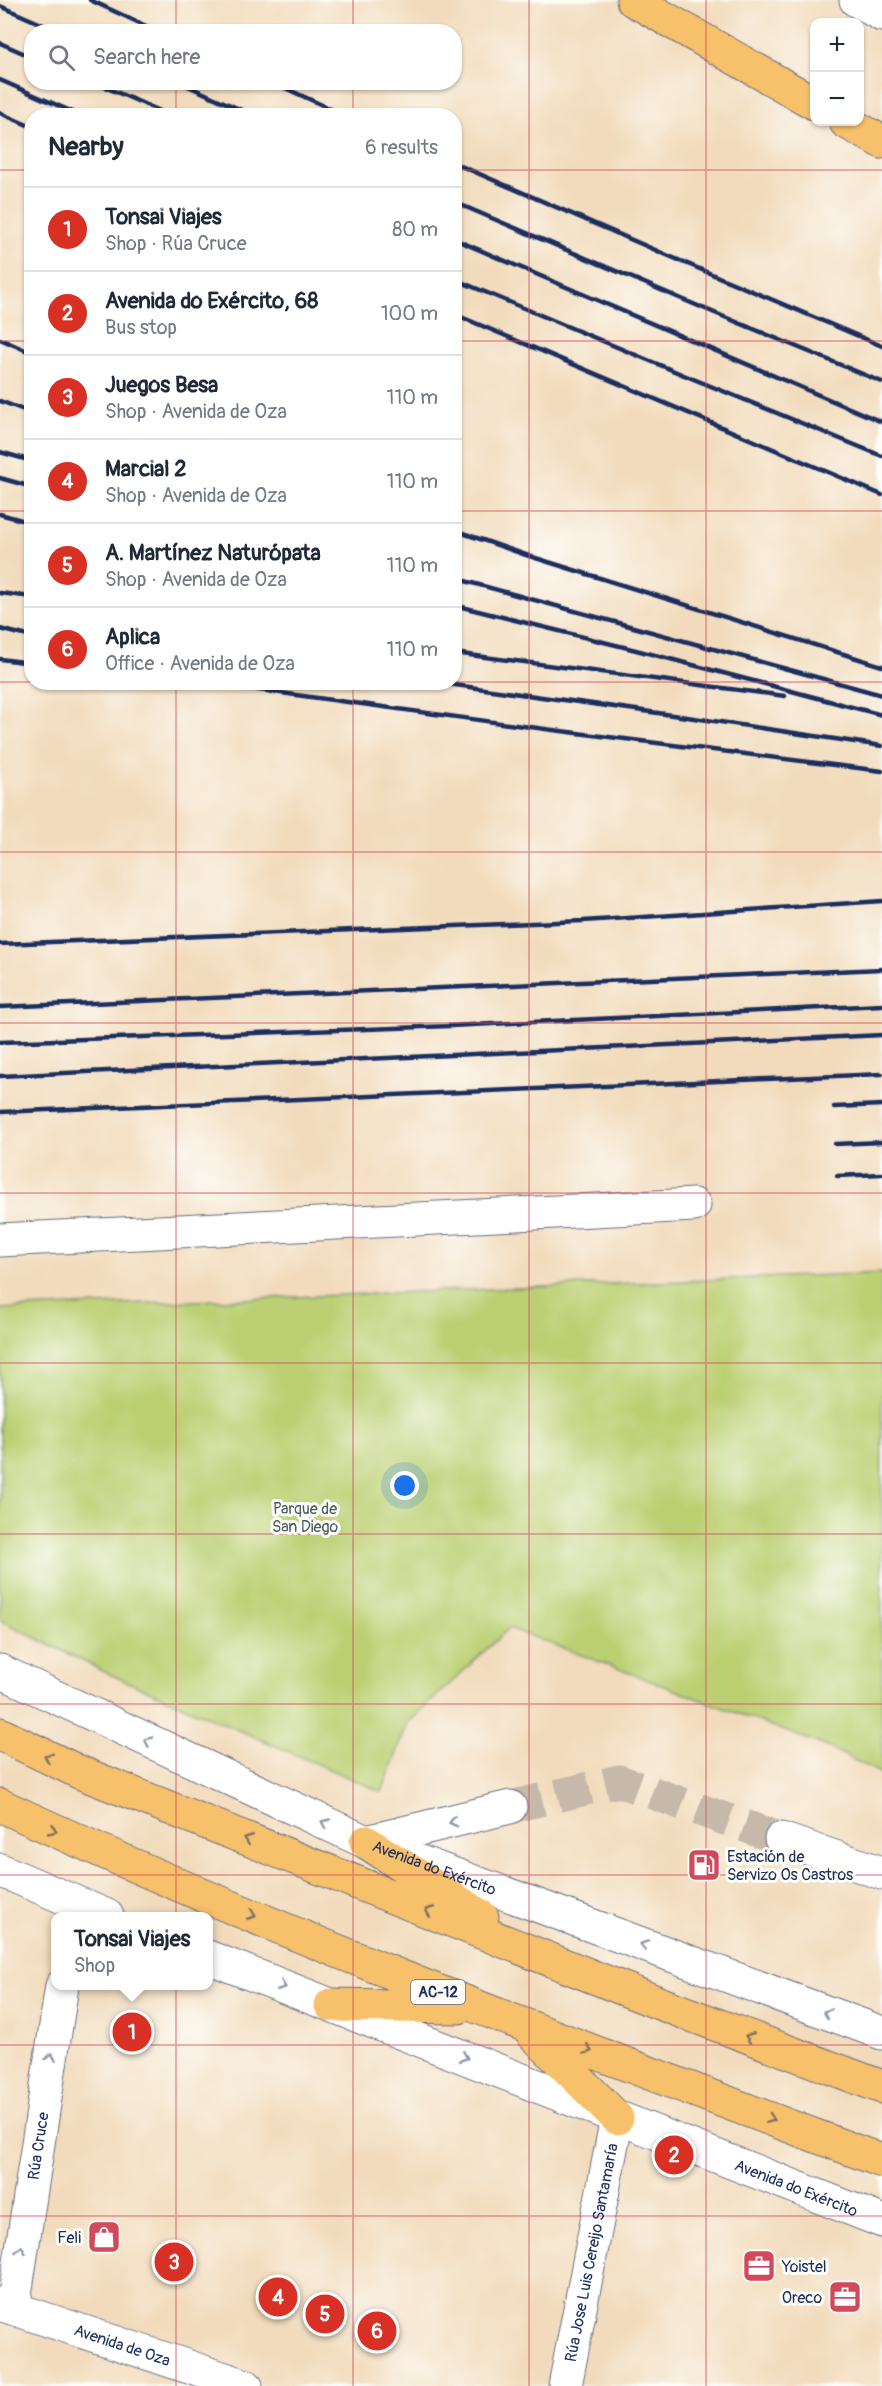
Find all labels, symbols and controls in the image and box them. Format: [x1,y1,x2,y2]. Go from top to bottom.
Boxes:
map controls [810,18,864,126]
button: + [810,18,864,72]
search box [24,24,462,90]
icon: search [45,41,78,74]
text: Search here [93,43,200,71]
button: − [810,72,864,126]
text: Nearby [48,131,124,163]
text: 6 results [365,135,438,160]
text: Tonsai Viajes [105,203,222,231]
text: 1 [64,217,71,242]
text: 80 m [392,217,438,242]
text: Shop · Rúa Cruce [105,231,247,256]
text: Avenida do Exército, 68 [105,287,318,315]
text: 2 [62,301,73,326]
text: 100 m [381,301,438,326]
text: Bus stop [105,315,177,340]
text: Juegos Besa [105,371,218,399]
text: 3 [62,385,73,410]
text: 110 m [387,385,438,410]
text: Shop · Avenida de Oza [105,399,287,424]
text: Marcial 2 [105,455,187,483]
text: 4 [62,469,73,494]
text: 110 m [387,469,438,494]
text: Shop · Avenida de Oza [105,483,287,508]
text: A. Martínez Naturópata [105,539,321,567]
text: 5 [62,553,73,578]
text: 110 m [387,553,438,578]
text: Shop · Avenida de Oza [105,567,287,592]
text: Aplica [105,623,160,651]
text: 6 [62,637,73,662]
text: 110 m [387,637,438,662]
text: Office · Avenida de Oza [105,651,295,676]
your location [390,1471,419,1500]
park label: Parque de San Diego [272,1499,339,1537]
one-way arrow [144,1736,155,1748]
one-way arrow [43,1752,54,1764]
one-way arrow [448,1815,459,1827]
one-way arrow [320,1818,331,1830]
one-way arrow [47,1823,58,1835]
one-way arrow [243,1834,254,1846]
street label: Avenida do Exército [370,1836,499,1900]
fuel station icon: Estación de Servizo Os Castros [686,1847,722,1883]
place label: Estación de Servizo Os Castros [727,1847,853,1885]
one-way arrow [424,1906,435,1918]
one-way arrow [245,1908,256,1920]
popup [51,1912,213,1990]
text: Tonsai Viajes [74,1925,190,1953]
one-way arrow [639,1940,650,1952]
text: Shop [74,1953,115,1978]
one-way arrow [276,1979,287,1991]
road number: AC-12 [411,1980,465,2004]
one-way arrow [822,2007,833,2020]
pin: 1 [112,2010,152,2054]
one-way arrow [744,2031,754,2044]
one-way arrow [582,2043,593,2056]
one-way arrow [458,2050,469,2062]
one-way arrow [44,2053,57,2063]
street label: Rúa Cruce [24,2111,54,2181]
one-way arrow [765,2112,776,2124]
pin: 2 [654,2132,694,2178]
street label: Rúa Jose Luis Cereijo Santamaría [561,2142,623,2364]
street label: Avenida do Exército [732,2155,861,2222]
shop icon: Feli [86,2219,122,2255]
place label: Feli [57,2228,81,2248]
pin: 3 [154,2240,194,2284]
one-way arrow [15,2246,27,2255]
office icon: Yoistel [741,2248,777,2284]
place label: Yoistel [781,2257,827,2277]
pin: 4 [258,2274,298,2320]
office icon: Oreco [827,2279,863,2315]
place label: Oreco [782,2288,822,2308]
pin: 5 [306,2292,344,2336]
pin: 6 [358,2308,397,2354]
street label: Avenida de Oza [71,2320,173,2371]

